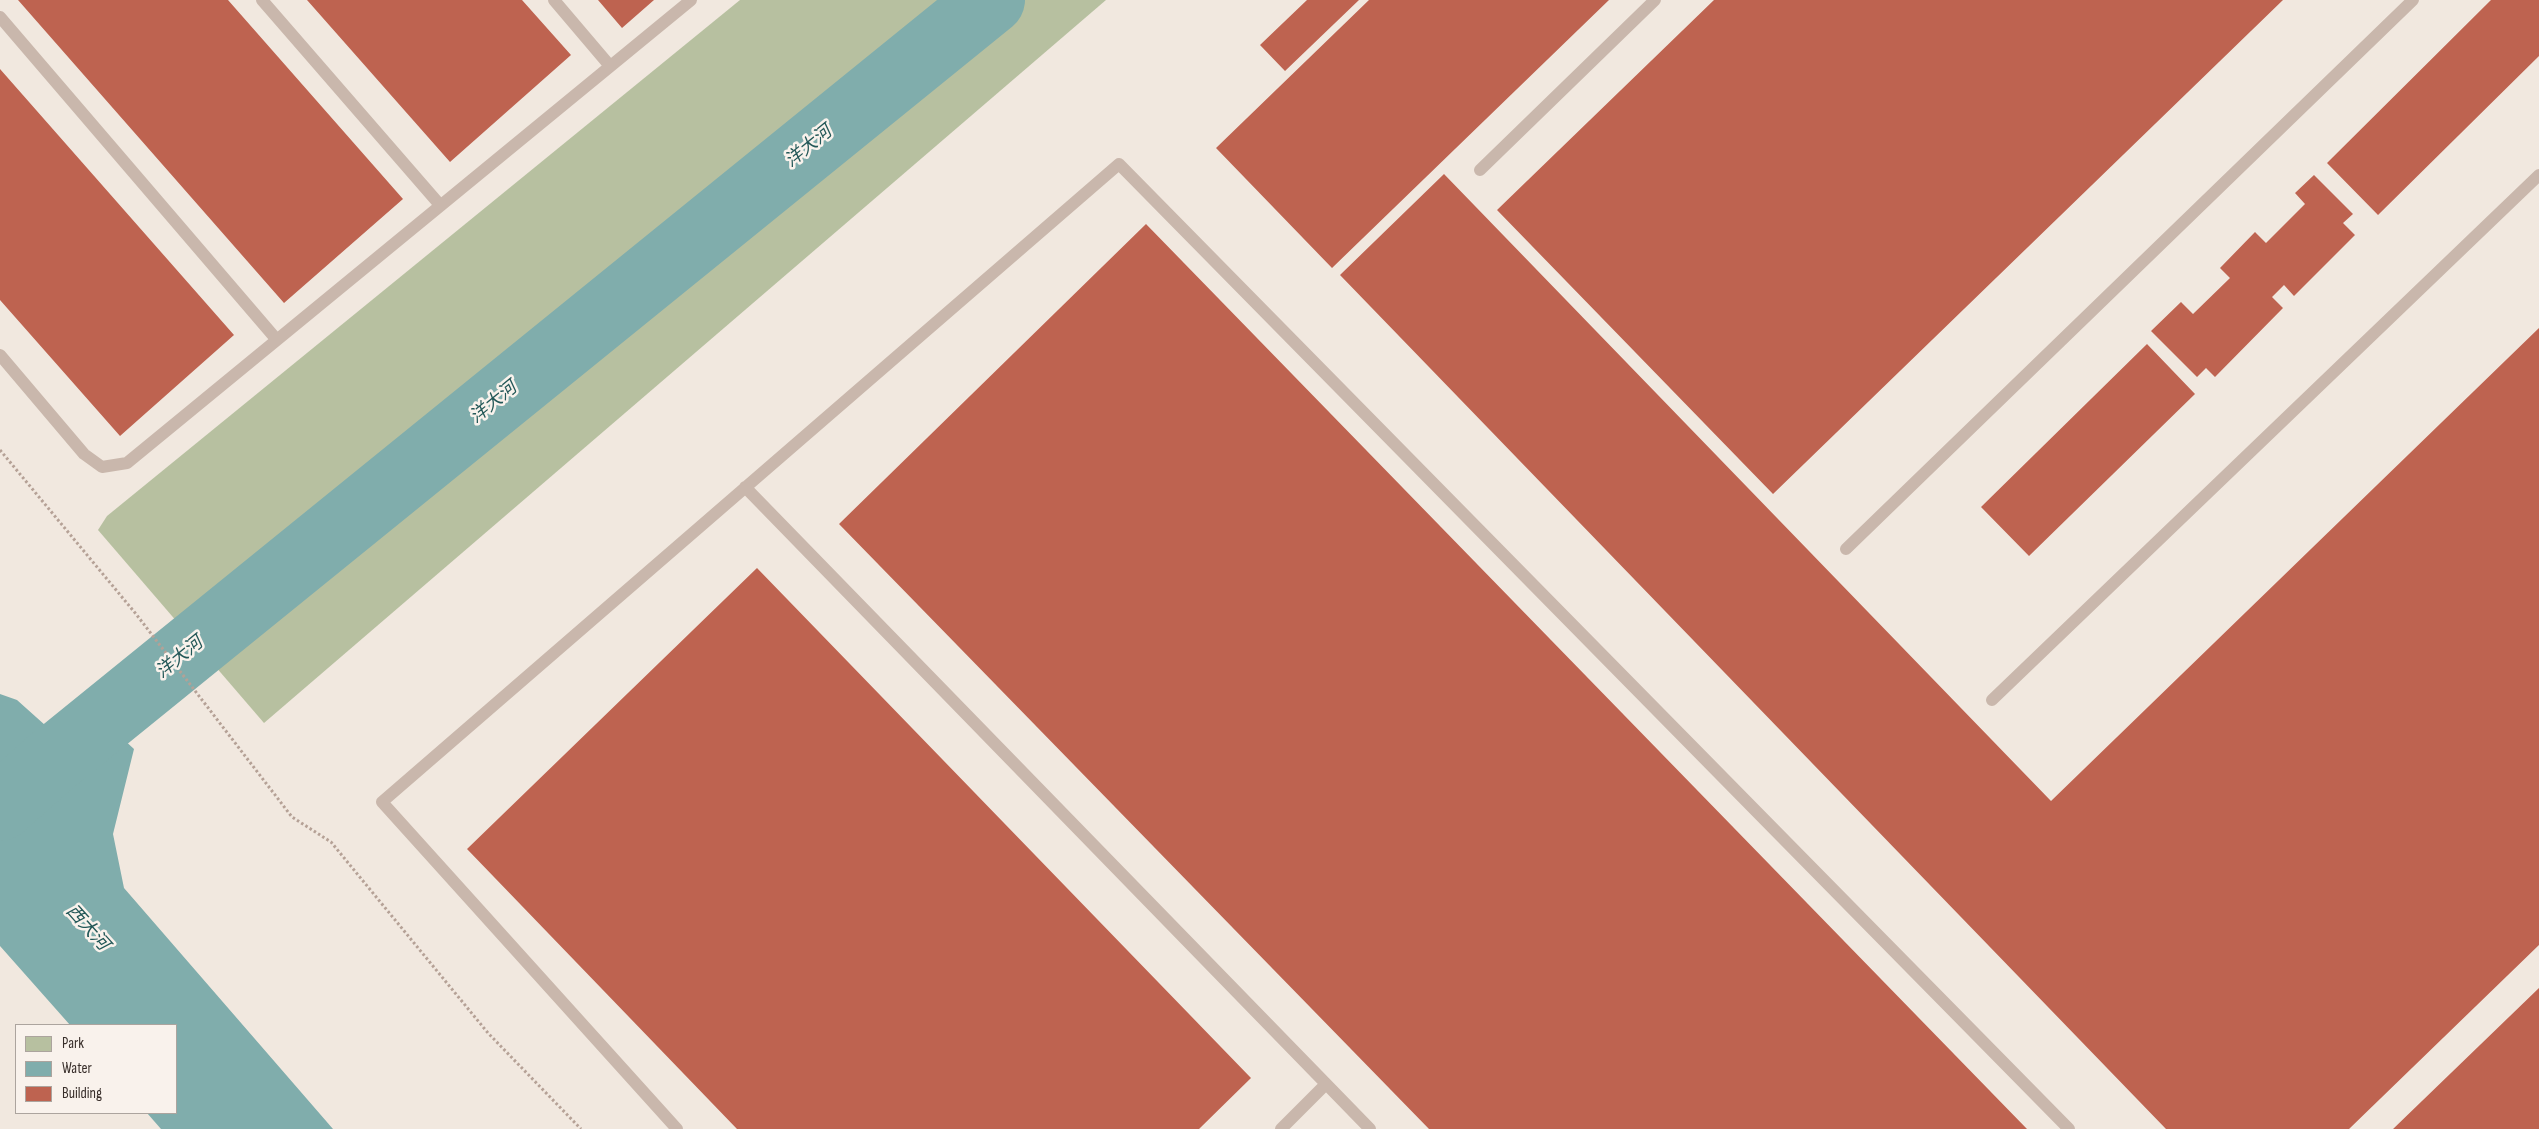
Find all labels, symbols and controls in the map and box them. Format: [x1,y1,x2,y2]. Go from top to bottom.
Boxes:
water label: 洋大河 [781,122,837,172]
water label: 洋大河 [466,378,522,428]
water label: 洋大河 [152,633,208,683]
water label: 西大河 [61,901,113,955]
legend [15,1024,178,1114]
text: Park [62,1034,84,1053]
text: Water [62,1059,92,1078]
text: Building [62,1084,102,1103]

